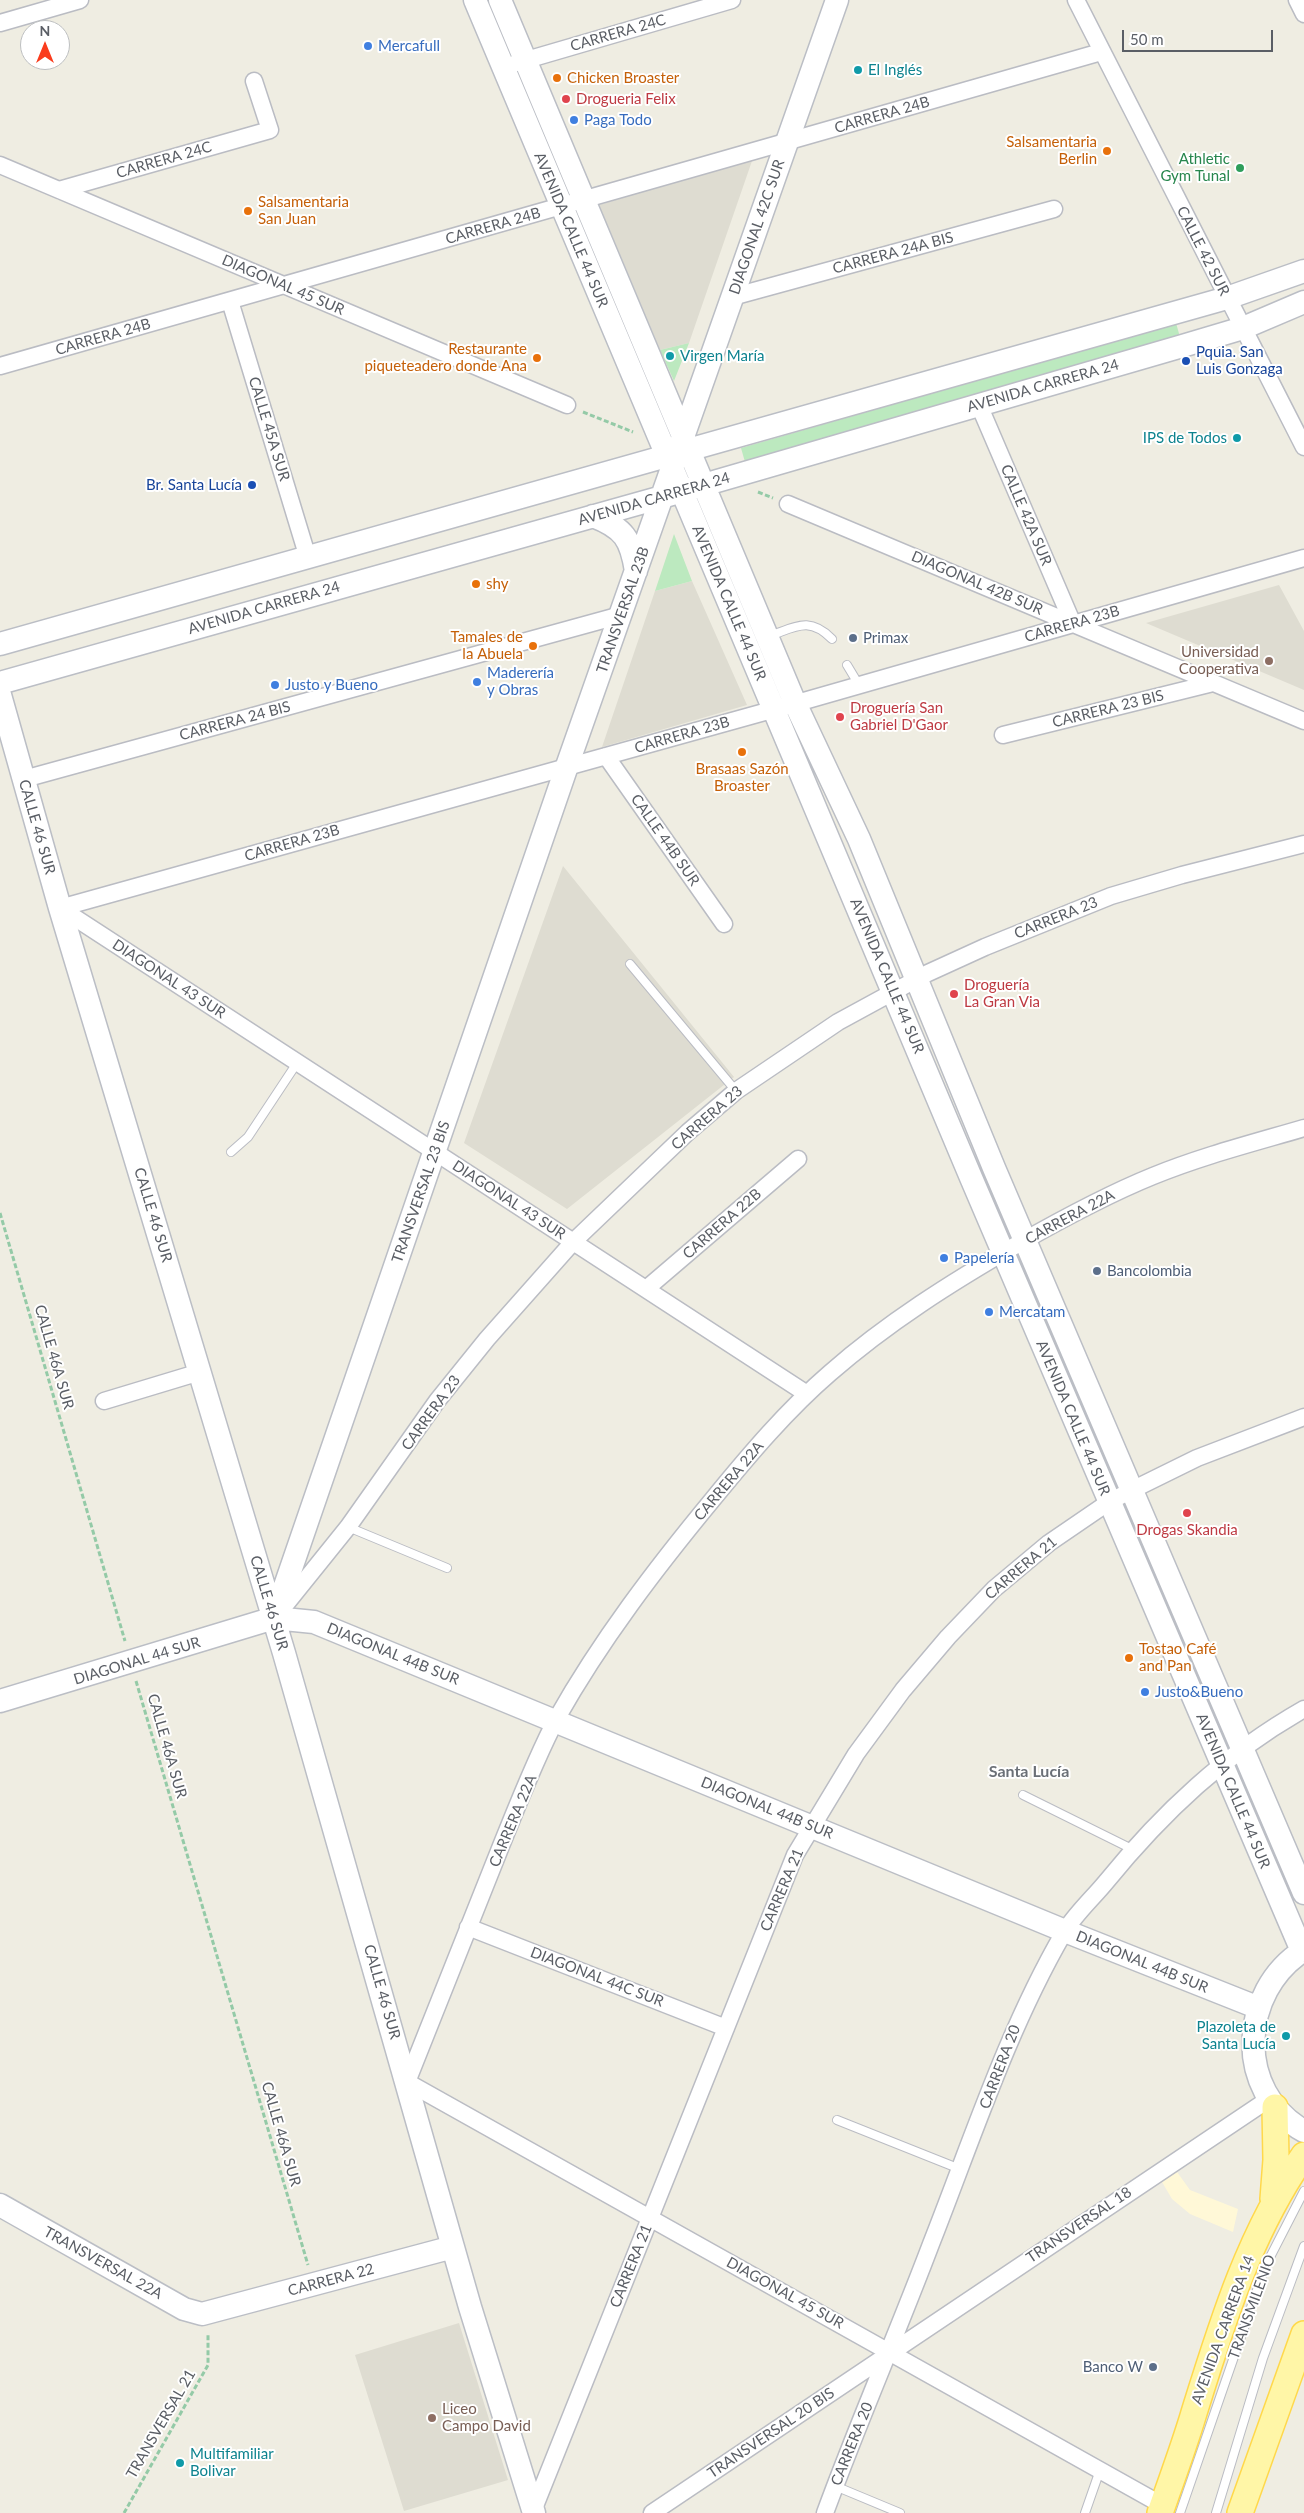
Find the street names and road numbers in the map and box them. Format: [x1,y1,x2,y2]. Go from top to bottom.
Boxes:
street label: CARRERA 24C [568,11,668,55]
street label: CARRERA 24B [832,93,932,137]
street label: CARRERA 24C [114,138,214,182]
street label: AVENIDA CALLE 44 SUR [530,150,612,310]
street label: DIAGONAL 42C SUR [725,157,789,297]
street label: CALLE 42 SUR [1173,203,1233,299]
street label: CARRERA 24B [443,204,543,248]
street label: CARRERA 24A BIS [831,228,955,278]
street label: DIAGONAL 45 SUR [219,251,347,319]
street label: CARRERA 24B [53,315,153,359]
street label: AVENIDA CARRERA 24 [965,356,1121,416]
street label: CALLE 45A SUR [245,375,293,483]
street label: CALLE 42A SUR [997,462,1055,568]
street label: AVENIDA CARRERA 24 [576,469,732,529]
street label: AVENIDA CALLE 44 SUR [688,523,770,683]
street label: TRANSVERSAL 23B [593,544,653,676]
street label: DIAGONAL 42B SUR [909,547,1045,619]
street label: AVENIDA CARRERA 24 [186,578,342,638]
street label: CARRERA 23B [1022,602,1122,646]
street label: CARRERA 23 BIS [1050,686,1166,732]
street label: CARRERA 24 BIS [177,698,293,744]
street label: CARRERA 23B [632,713,732,757]
street label: CALLE 46 SUR [15,777,59,877]
street label: CALLE 44B SUR [627,791,703,889]
street label: CARRERA 23B [242,821,342,865]
street label: CARRERA 23 [1012,893,1100,943]
street label: AVENIDA CALLE 44 SUR [846,896,928,1056]
street label: DIAGONAL 43 SUR [109,936,229,1022]
street label: CARRERA 23 [668,1082,746,1154]
street label: TRANSVERSAL 23 BIS [388,1119,454,1265]
street label: DIAGONAL 43 SUR [449,1157,569,1243]
street label: CALLE 46 SUR [130,1166,176,1264]
street label: CARRERA 22B [679,1185,765,1263]
street label: CARRERA 22A [1022,1186,1118,1248]
street label: CALLE 46A SUR [30,1303,78,1411]
street label: AVENIDA CALLE 44 SUR [1032,1338,1114,1498]
street label: CARRERA 23 [398,1372,464,1454]
street label: CARRERA 22A [690,1437,768,1525]
street label: CARRERA 21 [981,1533,1061,1603]
street label: CALLE 46 SUR [246,1554,292,1652]
street label: DIAGONAL 44B SUR [324,1619,462,1689]
street label: DIAGONAL 44 SUR [72,1633,202,1689]
street label: CALLE 46A SUR [143,1692,191,1800]
street label: AVENIDA CALLE 44 SUR [1192,1711,1274,1871]
street label: CARRERA 22A [485,1772,541,1870]
street label: DIAGONAL 44B SUR [698,1773,836,1843]
street label: CARRERA 21 [756,1846,808,1934]
street label: DIAGONAL 44B SUR [1073,1927,1211,1997]
street label: CALLE 46 SUR [360,1942,404,2042]
street label: DIAGONAL 44C SUR [528,1943,666,2011]
street label: CARRERA 20 [976,2022,1024,2112]
street label: CALLE 46A SUR [257,2080,305,2188]
street label: TRANSVERSAL 18 [1023,2183,1135,2267]
street label: CARRERA 21 [606,2222,656,2310]
street label: TRANSVERSAL 22A [40,2223,166,2303]
street label: TRANSMILENIO [1225,2252,1279,2362]
street label: DIAGONAL 45 SUR [723,2253,847,2333]
street label: AVENIDA CARRERA 14 [1188,2253,1258,2407]
street label: CARRERA 22 [286,2260,376,2300]
street label: TRANSVERSAL 21 [122,2366,200,2482]
street label: TRANSVERSAL 20 BIS [704,2384,838,2482]
street label: CARRERA 20 [827,2400,877,2488]

